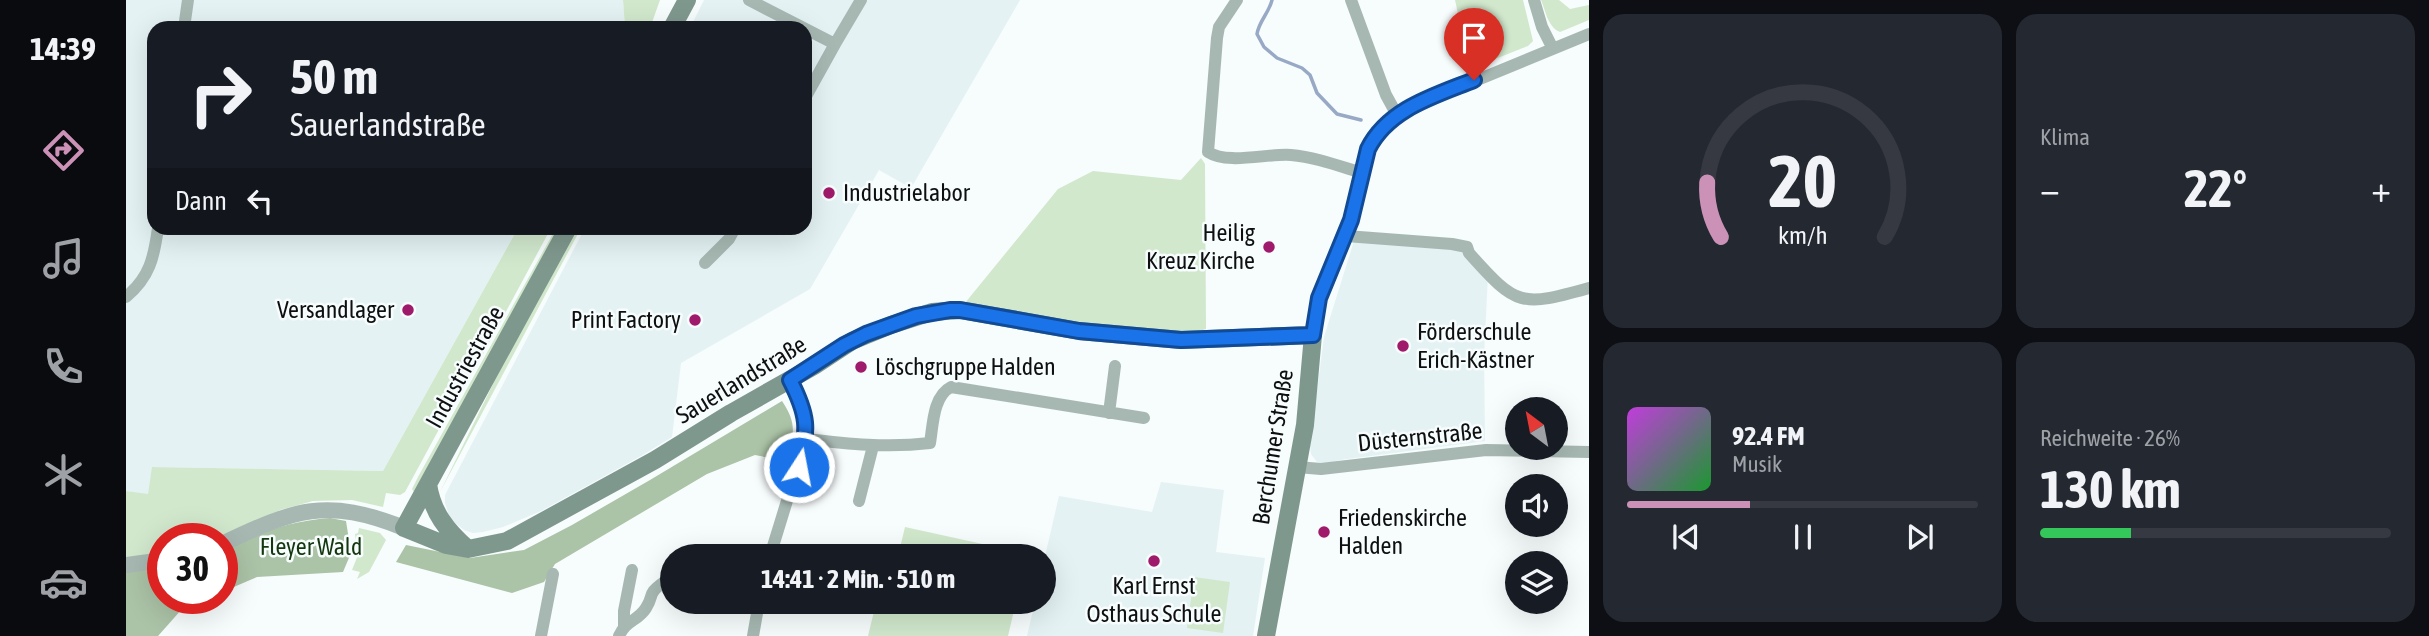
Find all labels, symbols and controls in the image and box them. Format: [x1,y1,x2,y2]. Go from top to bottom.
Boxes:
pin [1444,8,1504,80]
icon: arrive [1455,19,1493,57]
text: 14:39 [30,30,96,67]
text: 50 m [290,48,378,104]
icon: right [175,49,266,140]
text: Sauerlandstraße [290,106,486,143]
text: Klima [2040,124,2090,150]
icon: directions [39,126,88,175]
text: 20 [1768,139,1837,222]
text: 22° [2184,158,2247,218]
text: − [2040,167,2060,210]
text: + [2371,167,2391,210]
place label: Industrielabor [843,179,971,206]
icon: left [241,182,279,220]
marker: Industrielabor [821,185,837,201]
text: Dann [175,186,227,216]
place label: Heilig Kreuz Kirche [1146,219,1256,274]
text: km/h [1778,221,1827,249]
icon: music [39,234,88,283]
marker: Heilig Kreuz Kirche [1261,239,1277,255]
place label: Versandlager [277,296,395,323]
street label: Industriestraße [420,301,509,432]
marker: Versandlager [400,302,416,318]
place label: Print Factory [571,306,681,333]
marker: Print Factory [687,312,703,328]
place label: Förderschule Erich-Kästner [1417,318,1535,373]
street label: Sauerlandstraße [671,330,811,429]
marker: Förderschule Erich-Kästner [1395,338,1411,354]
icon: phone [39,342,88,391]
place label: Löschgruppe Halden [875,353,1056,380]
marker: Löschgruppe Halden [853,359,869,375]
street label: Berchumer Straße [1247,367,1298,527]
north arrow [1505,397,1568,460]
map controls [1505,397,1568,614]
street label: Düsternstraße [1356,417,1484,456]
text: 92.4 FM [1732,421,1805,451]
text: Reichweite · 26% [2040,425,2180,451]
position arrow [762,430,836,504]
icon: climate [39,450,88,499]
text: Musik [1732,451,1782,477]
text: 130 km [2040,459,2181,519]
button: sound [1505,474,1568,537]
place label: Friedenskirche Halden [1338,504,1467,559]
icon: previous [1667,518,1705,556]
icon: pause [1784,518,1822,556]
icon: next [1901,518,1939,556]
speed limit sign: 30 [147,523,238,614]
marker: Friedenskirche Halden [1316,524,1332,540]
park label: Fleyer Wald [260,533,362,560]
button: layers [1505,551,1568,614]
marker: Karl Ernst Osthaus Schule [1146,553,1162,569]
icon: car [39,558,88,607]
text: 14:41 · 2 Min. · 510 m [761,564,955,594]
place label: Karl Ernst Osthaus Schule [1087,572,1221,627]

